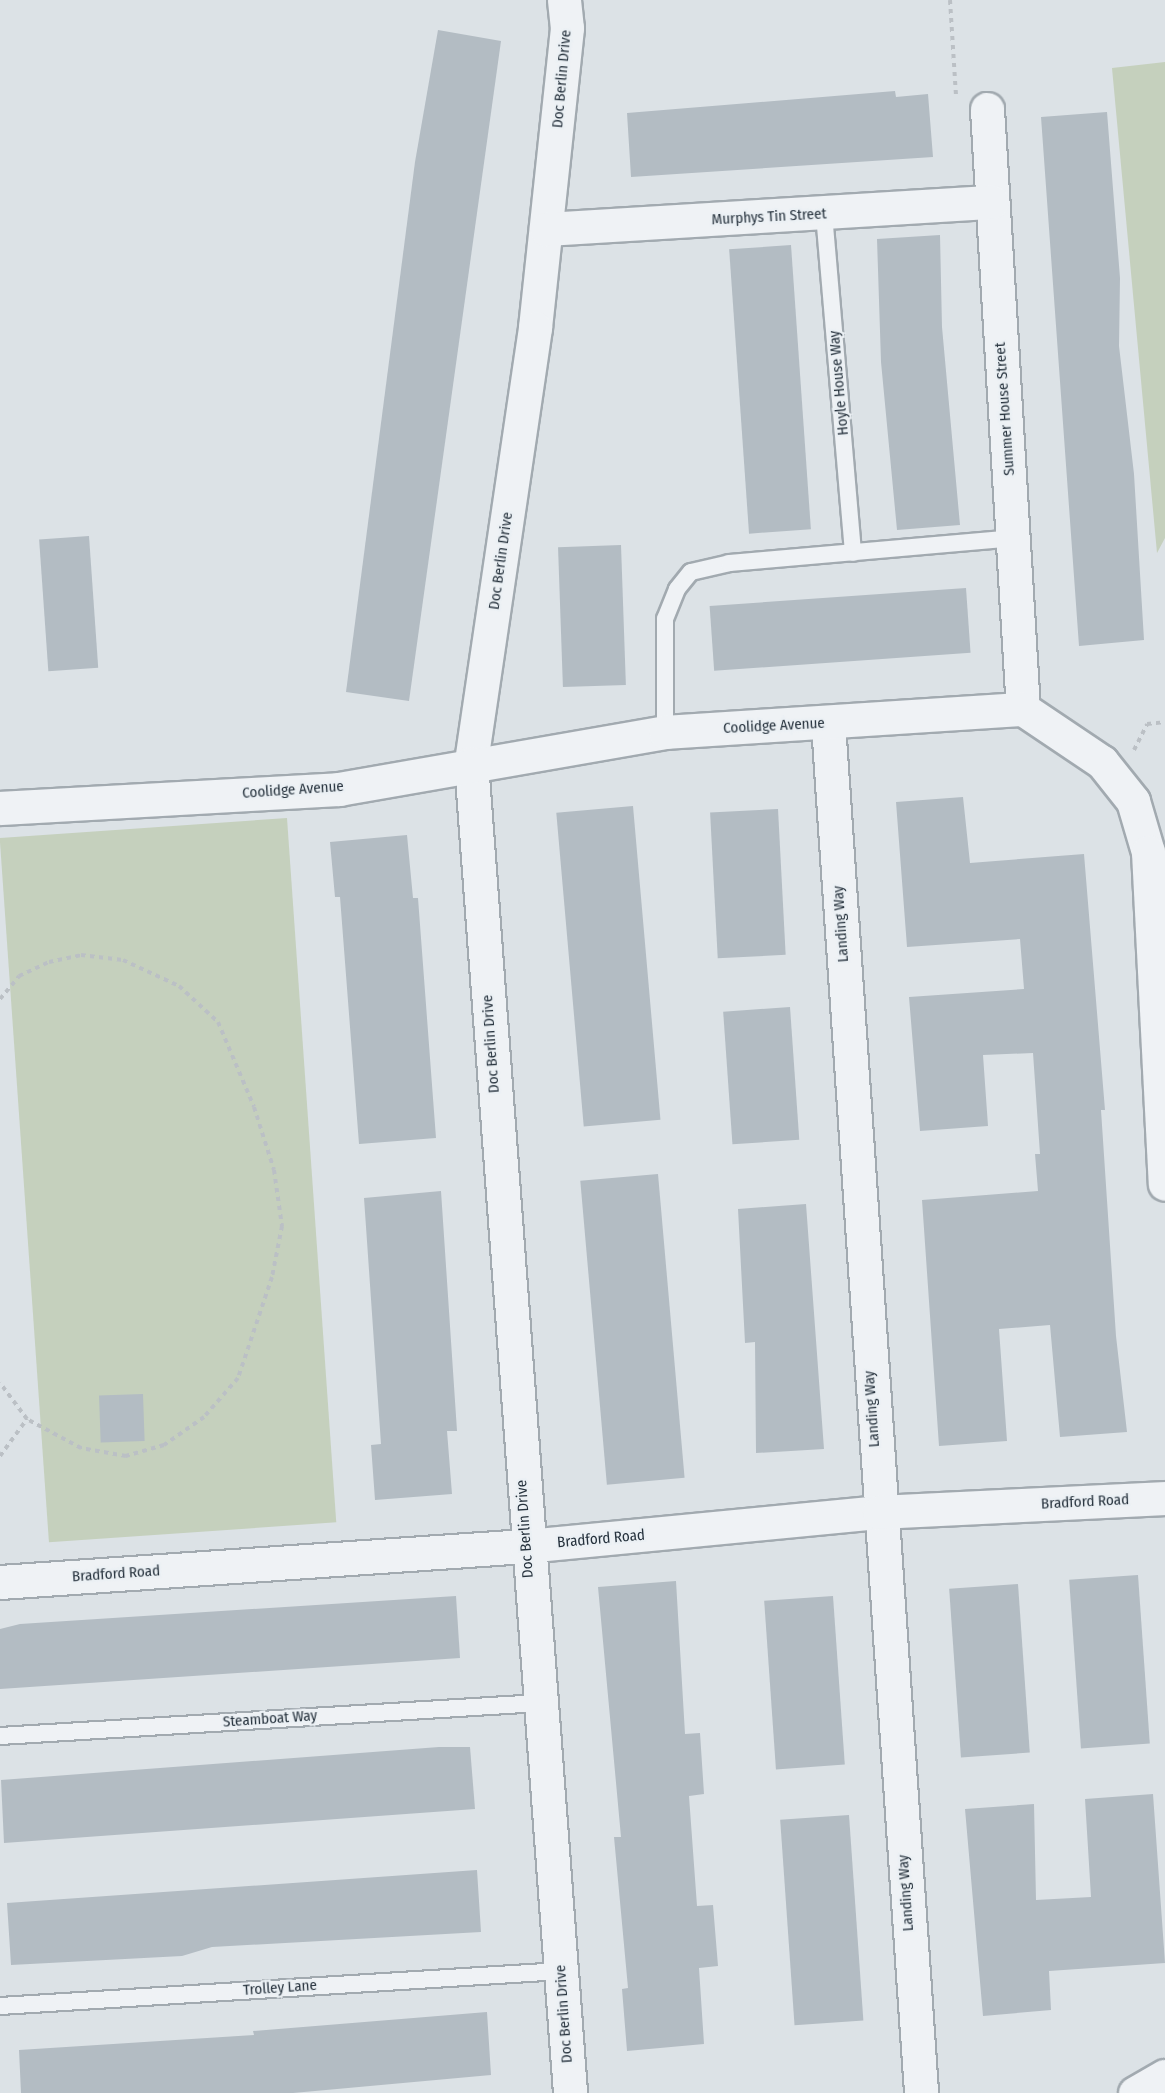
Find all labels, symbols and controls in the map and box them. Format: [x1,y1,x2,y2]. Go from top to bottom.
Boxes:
street label: Doc Berlin Drive [549,29,575,129]
street label: Murphys Tin Street [711,205,827,229]
street label: Hoyle House Way [825,330,853,436]
street label: Summer House Street [991,342,1019,476]
street label: Doc Berlin Drive [485,511,517,611]
street label: Coolidge Avenue [723,714,825,738]
street label: Coolidge Avenue [242,777,344,803]
street label: Landing Way [829,885,853,963]
street label: Doc Berlin Drive [479,994,503,1094]
street label: Landing Way [860,1370,884,1448]
street label: Doc Berlin Drive [513,1479,537,1579]
street label: Bradford Road [1041,1491,1129,1513]
street label: Bradford Road [556,1526,646,1552]
street label: Bradford Road [71,1562,161,1586]
street label: Steamboat Way [222,1707,318,1731]
street label: Landing Way [894,1854,918,1932]
street label: Doc Berlin Drive [552,1964,576,2064]
street label: Trolley Lane [243,1976,317,2000]

